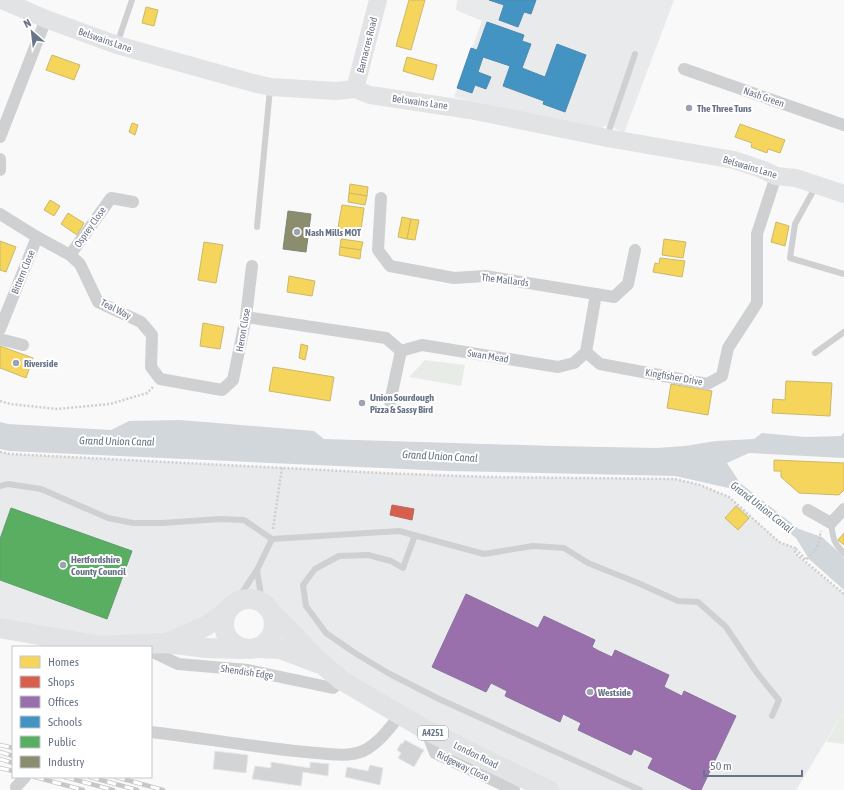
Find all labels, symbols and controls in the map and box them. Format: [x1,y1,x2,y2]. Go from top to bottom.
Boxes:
north arrow [12,12,52,52]
text: N [22,16,33,30]
street label: Barnacres Road [355,16,379,74]
street label: Belswains Lane [77,26,134,54]
street label: Nash Green [742,85,786,109]
street label: Belswains Lane [392,93,449,111]
marker: The Three Tuns [684,103,694,113]
place label: The Three Tuns [697,103,752,114]
street label: Belswains Lane [722,154,779,181]
street label: Osprey Close [72,204,108,249]
marker: Nash Mills MOT [292,227,302,237]
place label: Nash Mills MOT [305,227,362,238]
street label: Bittern Close [9,248,37,295]
street label: The Mallards [481,272,530,288]
street label: Teal Way [99,297,133,321]
street label: Heron Close [234,307,252,353]
street label: Swan Mead [467,347,510,365]
marker: Riverside [11,358,21,368]
place label: Riverside [24,358,58,369]
street label: Kingfisher Drive [644,367,704,388]
place label: Union Sourdough Pizza & Sassy Bird [370,392,434,415]
marker: Union Sourdough Pizza & Sassy Bird [357,398,367,408]
water label: Grand Union Canal [79,434,155,448]
water label: Grand Union Canal [402,448,478,464]
water label: Grand Union Canal [728,479,796,535]
place label: Hertfordshire County Council [71,554,126,577]
marker: Hertfordshire County Council [58,560,68,570]
legend [12,646,152,778]
text: Homes [48,655,79,669]
street label: Shendish Edge [220,663,274,681]
text: Shops [48,675,74,689]
marker: Westside [585,687,595,697]
place label: Westside [597,687,631,698]
text: Offices [48,695,78,709]
text: Schools [48,715,82,729]
road number: A4251 [418,726,448,740]
text: Public [48,735,76,749]
street label: London Road [452,739,500,771]
street label: Ridgeway Close [435,749,491,784]
scale bar [704,752,802,778]
text: Industry [48,755,85,769]
text: 50 m [710,759,732,773]

